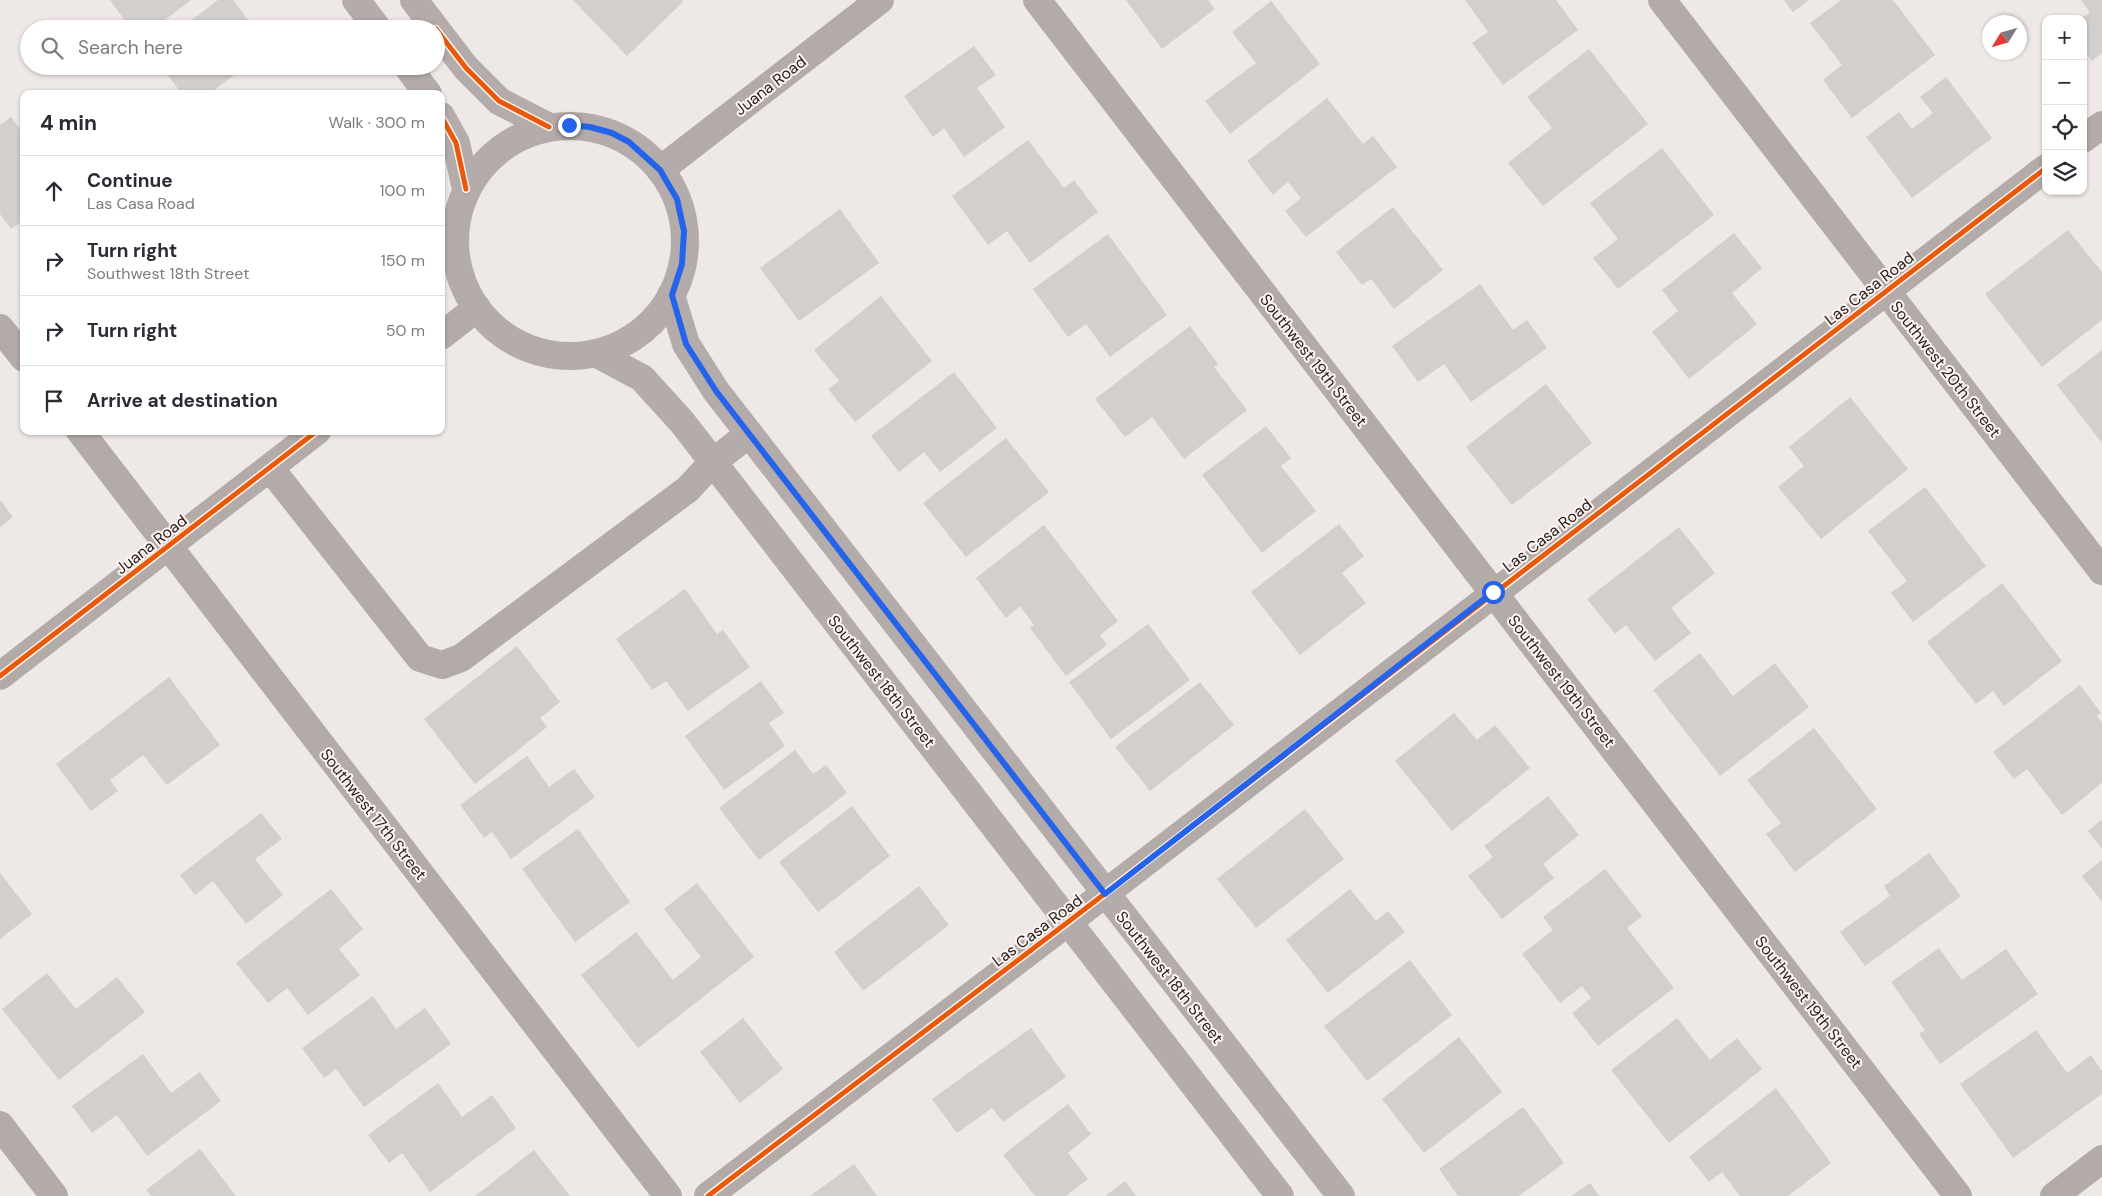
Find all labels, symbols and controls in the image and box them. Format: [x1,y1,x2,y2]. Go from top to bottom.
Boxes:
north arrow [1982,15,2027,60]
map controls [2042,15,2087,195]
button: + [2042,15,2087,60]
search box [20,20,445,75]
icon: search [38,34,66,62]
text: Search here [78,35,183,60]
street label: Juana Road [730,51,810,120]
button: − [2042,60,2087,105]
button: locate [2042,105,2087,150]
text: 4 min [40,109,97,137]
text: Walk · 300 m [328,112,425,133]
route end [558,114,581,137]
button: layers [2042,150,2087,195]
text: Continue [87,168,173,193]
icon: ahead [40,177,68,205]
text: 100 m [380,180,425,201]
text: Las Casa Road [87,193,195,214]
text: Turn right [87,238,177,263]
icon: right [40,247,68,275]
street label: Las Casa Road [1820,247,1918,330]
text: 150 m [381,250,425,271]
text: Southwest 18th Street [87,263,249,284]
street label: Southwest 19th Street [1255,290,1372,431]
street label: Southwest 20th Street [1886,297,2005,442]
icon: right [40,317,68,345]
text: Turn right [87,318,177,343]
text: 50 m [386,320,425,341]
icon: arrive [40,387,68,415]
text: Arrive at destination [87,388,278,413]
street label: Las Casa Road [1498,494,1596,577]
street label: Juana Road [111,510,191,579]
route start [1482,581,1505,604]
street label: Southwest 18th Street [823,611,940,752]
street label: Southwest 19th Street [1503,611,1620,752]
street label: Southwest 17th Street [316,744,432,884]
street label: Las Casa Road [988,890,1087,971]
street label: Southwest 18th Street [1111,907,1228,1048]
street label: Southwest 19th Street [1750,932,1867,1073]

